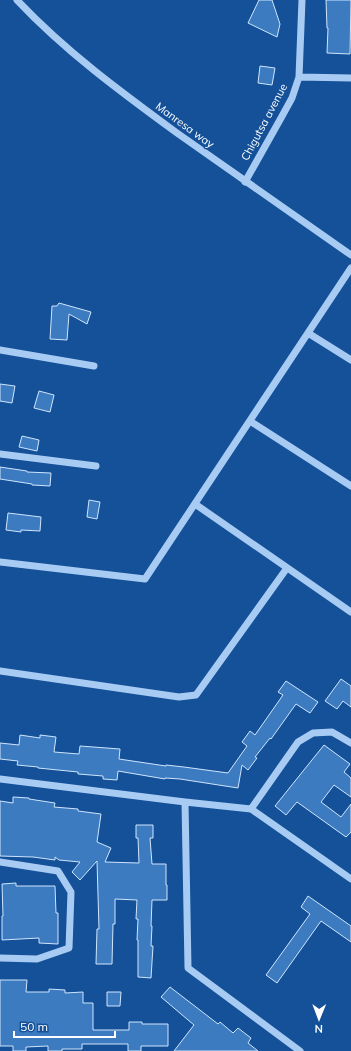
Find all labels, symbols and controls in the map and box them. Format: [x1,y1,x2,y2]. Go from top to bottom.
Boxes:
street label: Chigutsa avenue [238,81,290,163]
street label: Manresa way [153,99,217,151]
north arrow [299,999,339,1039]
scale bar [14,1013,115,1039]
text: 50 m [20,1019,48,1034]
text: N [315,1022,323,1036]

